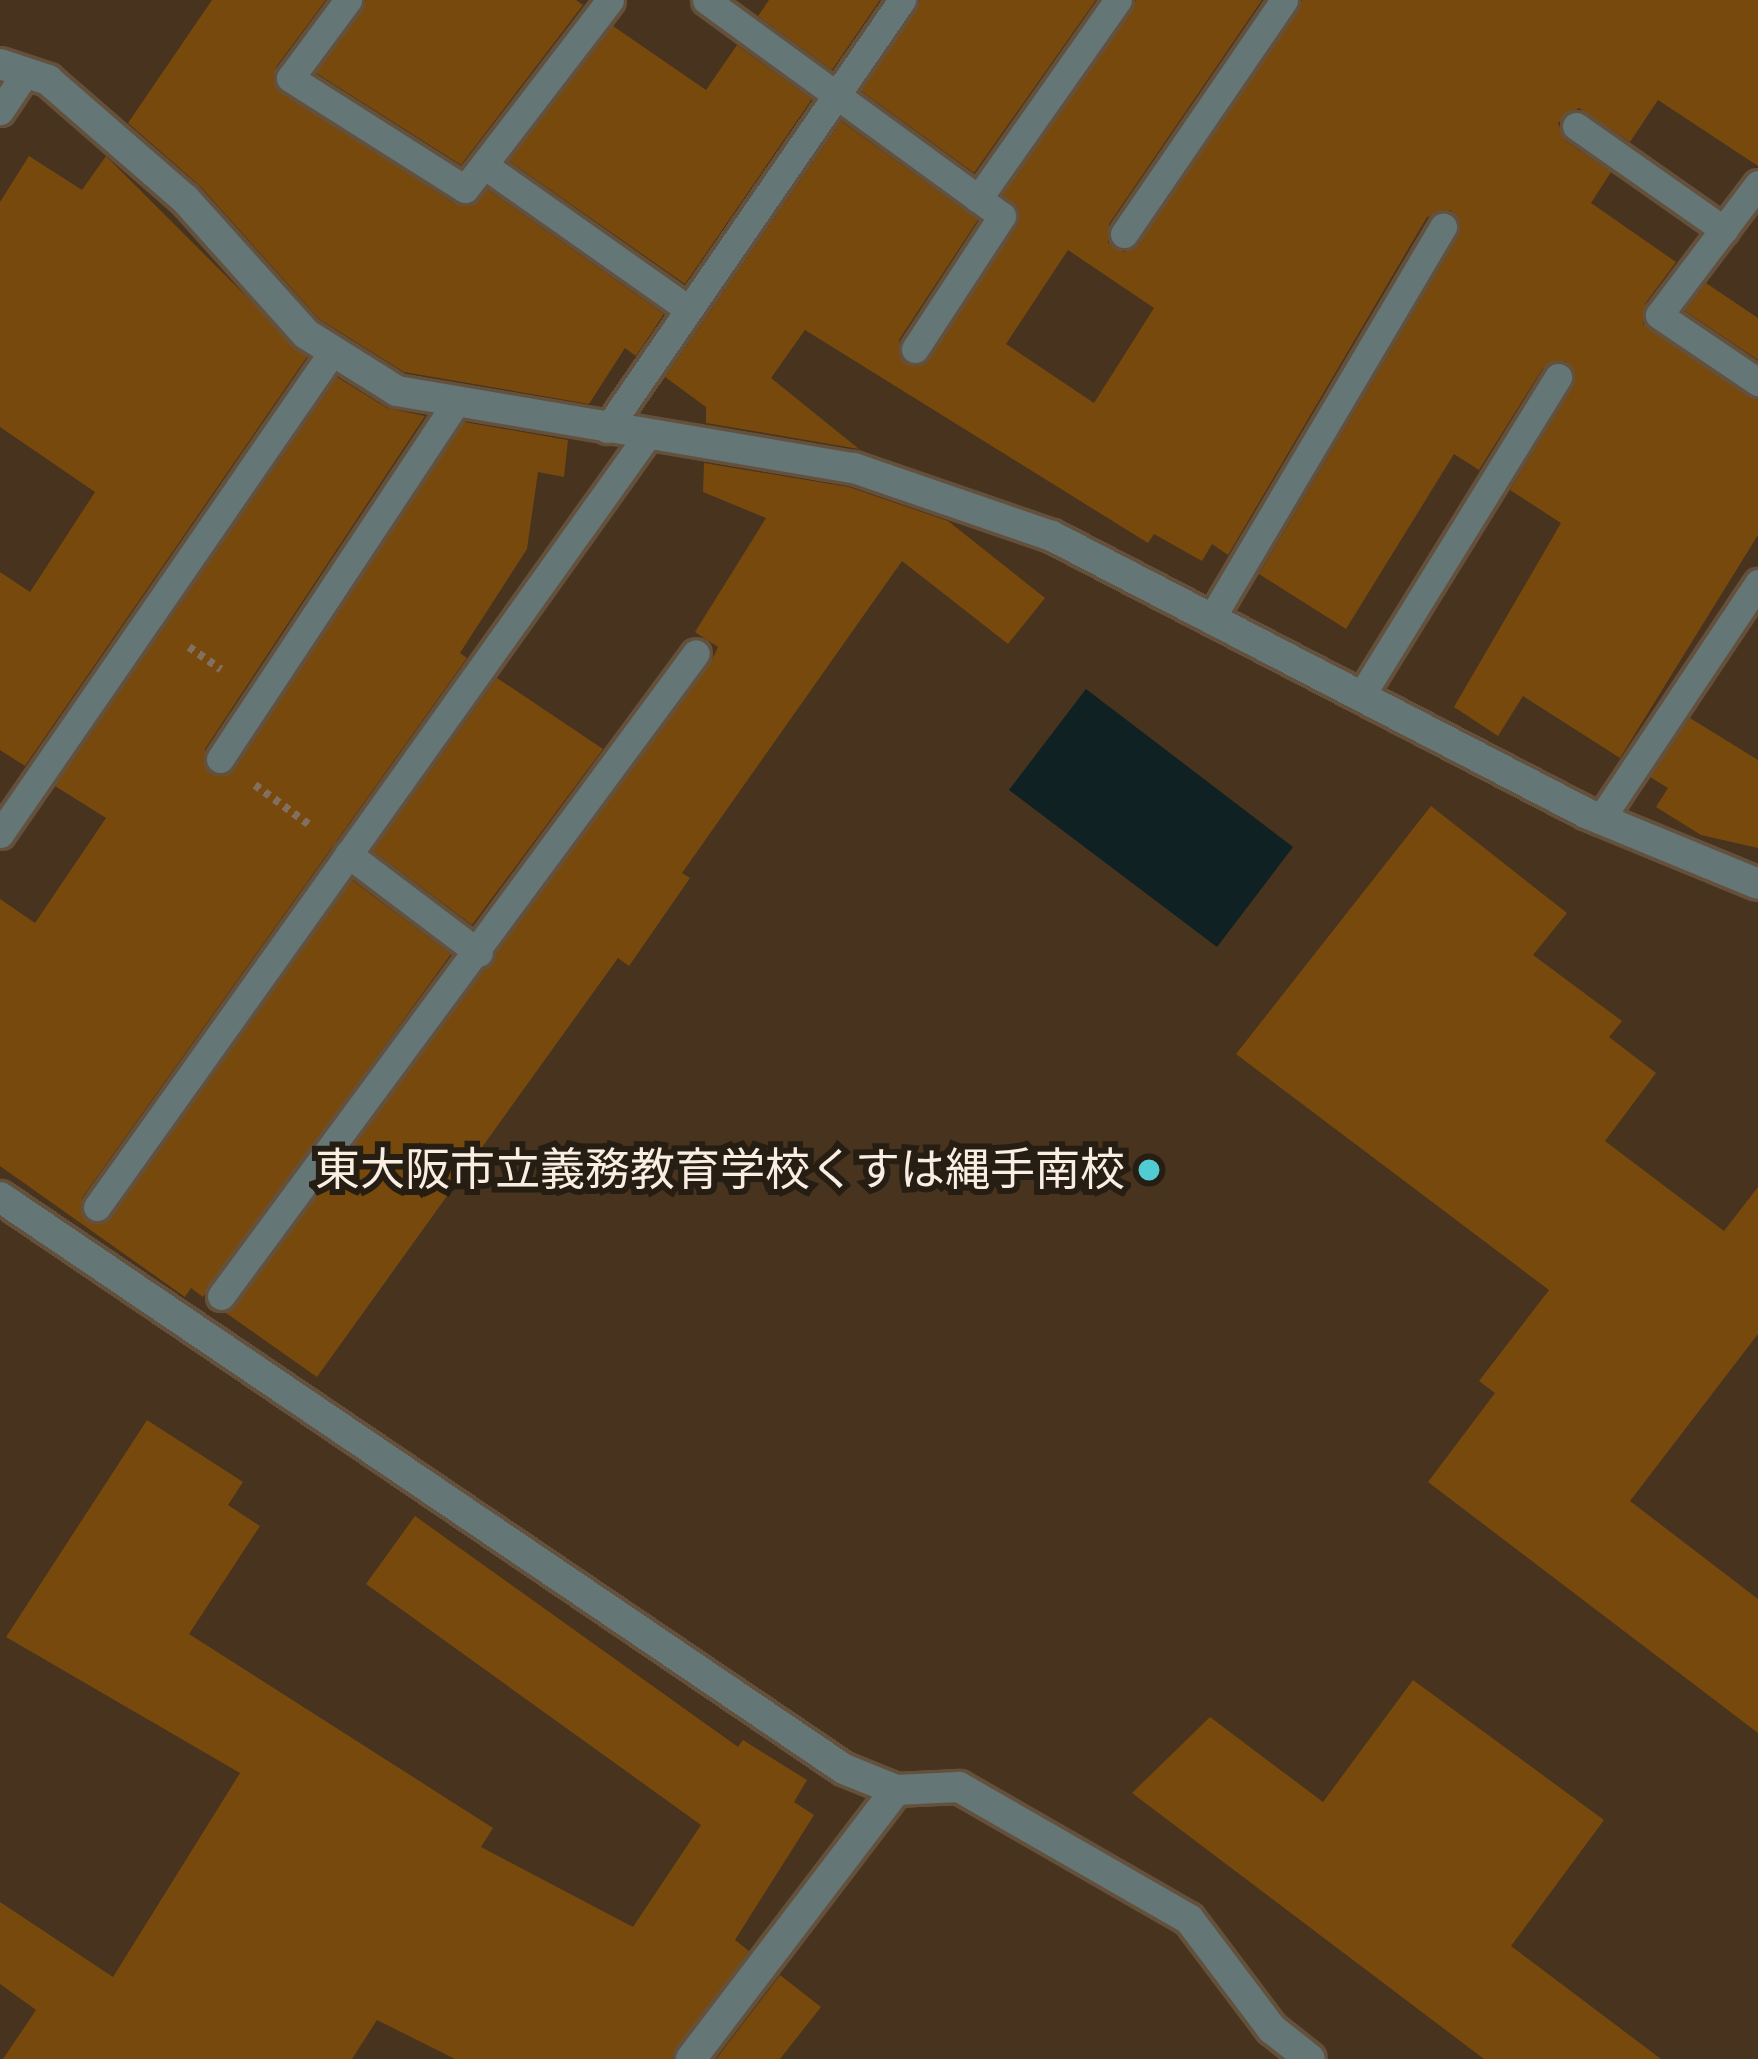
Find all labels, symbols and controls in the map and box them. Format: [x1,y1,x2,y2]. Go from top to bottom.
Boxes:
place label: 東大阪市立義務教育学校くすは縄手南校 [315,1143,1125,1197]
marker: 東大阪市立義務教育学校くすは縄手南校 [1136,1157,1162,1183]

